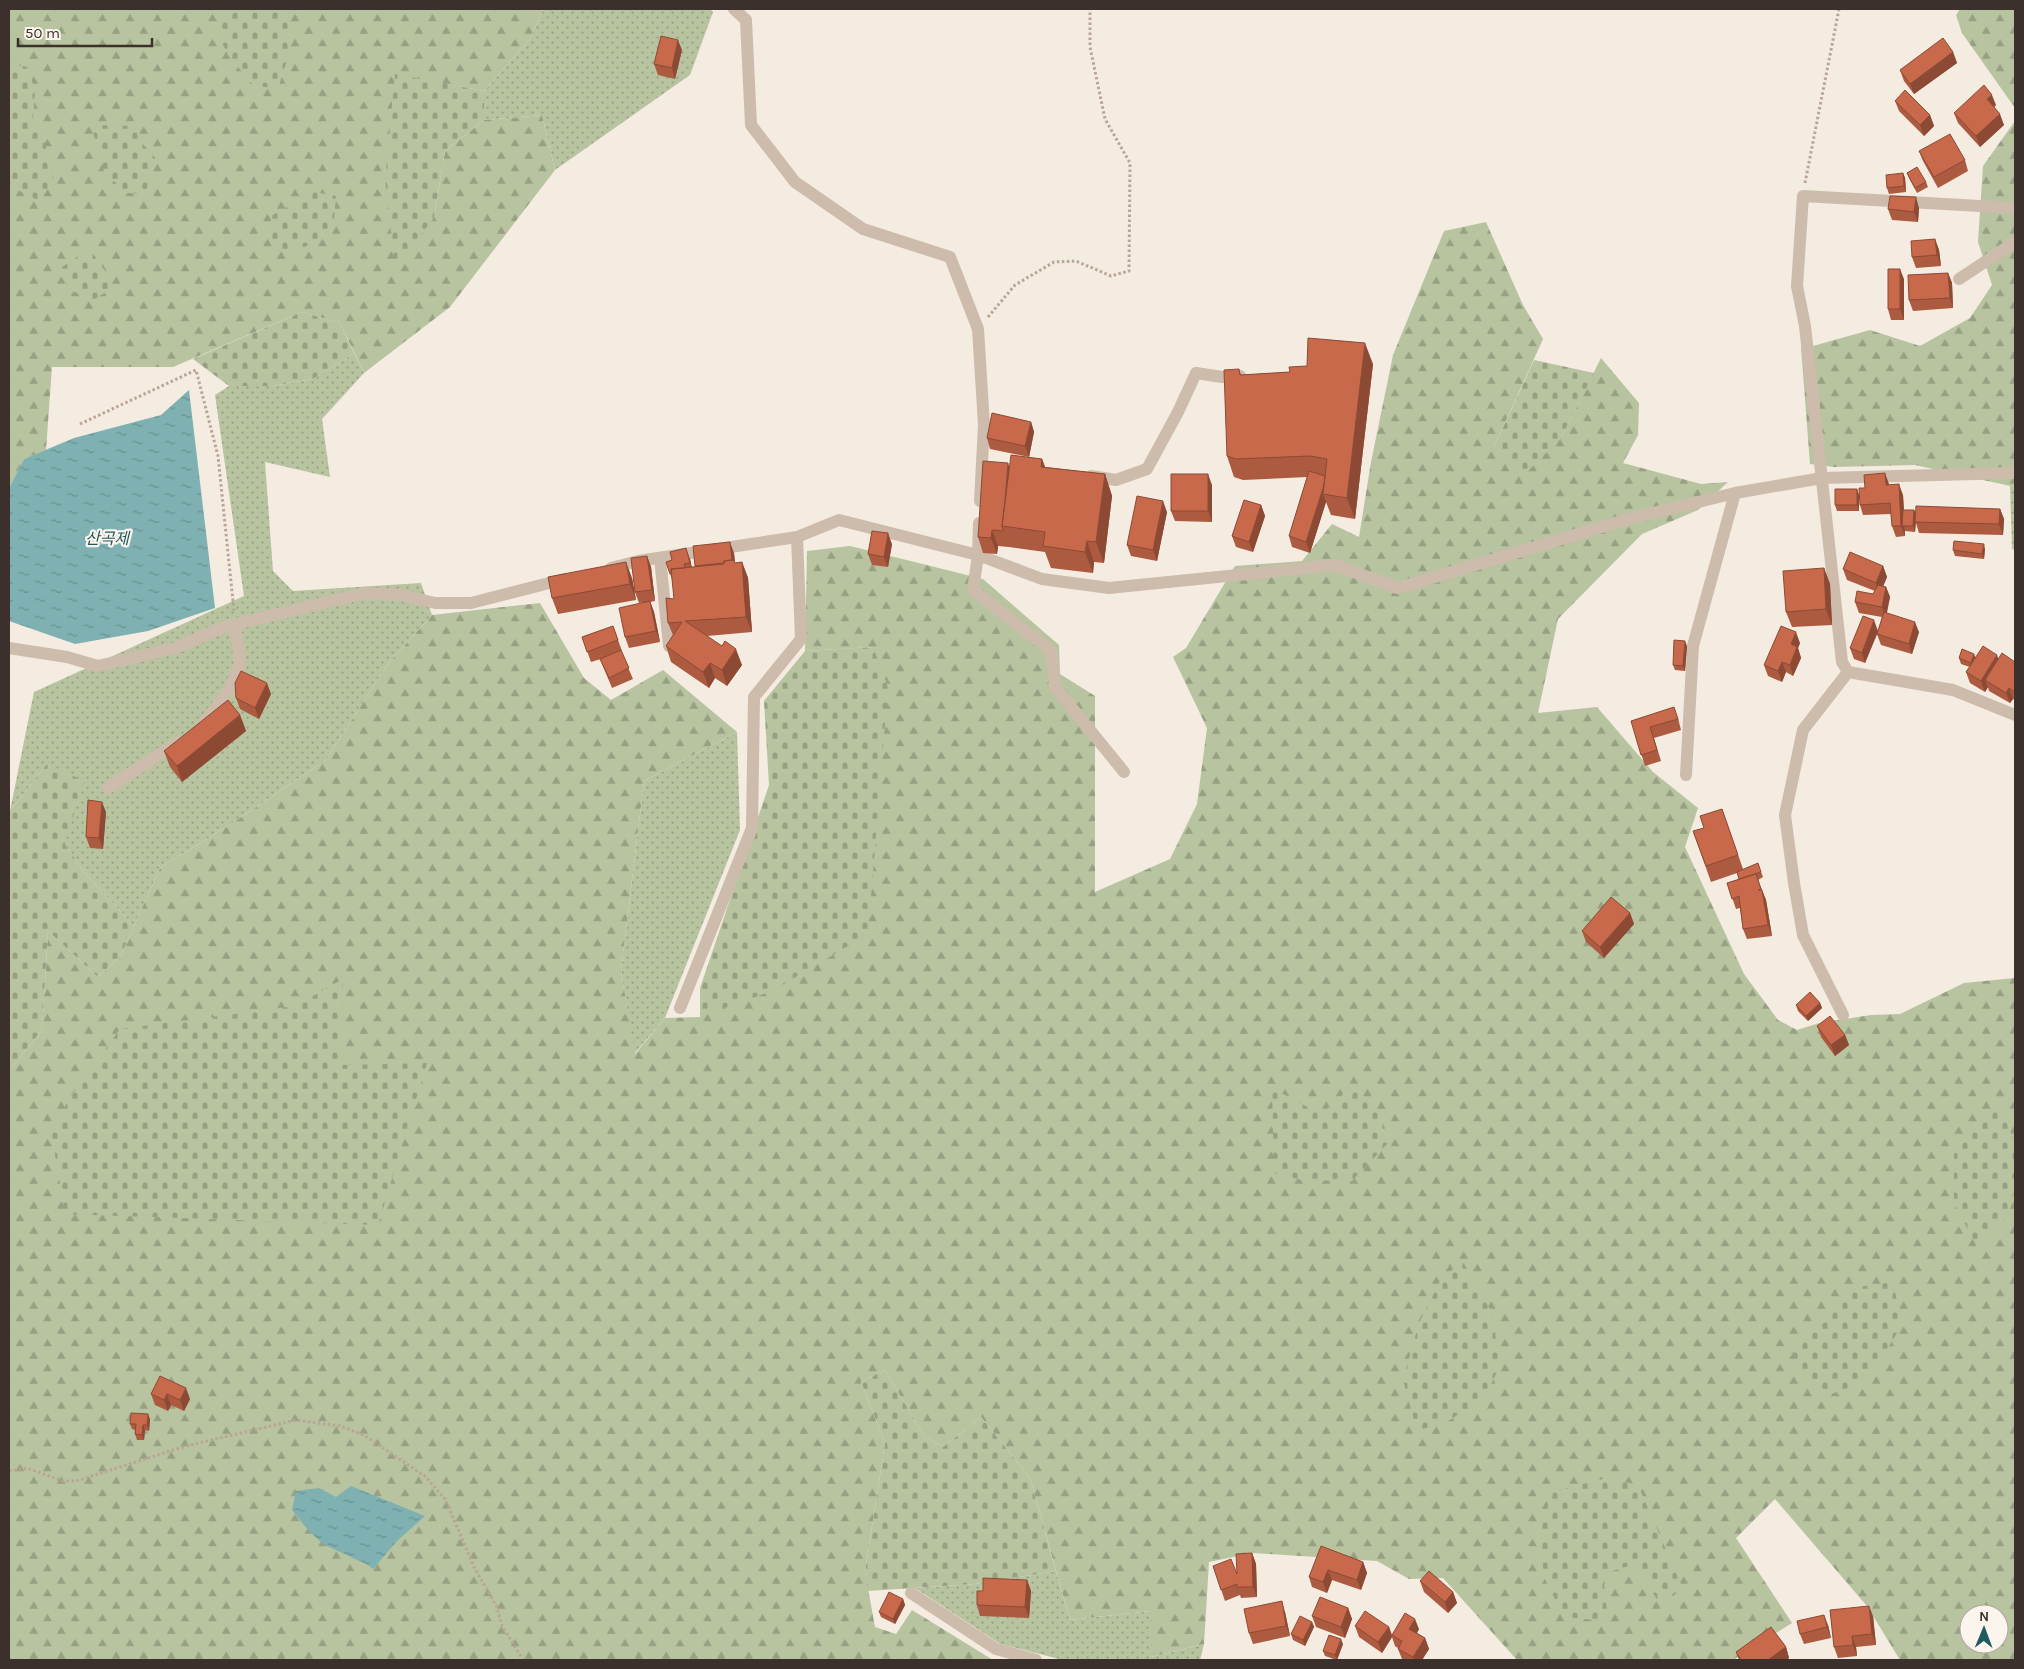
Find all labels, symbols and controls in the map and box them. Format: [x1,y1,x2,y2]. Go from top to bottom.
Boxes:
scale bar [18,15,151,47]
text: 50 m [25,24,60,42]
water label: 산곡제 [85,529,131,548]
north arrow [1959,1604,2009,1654]
text: N [1979,1608,1989,1625]

